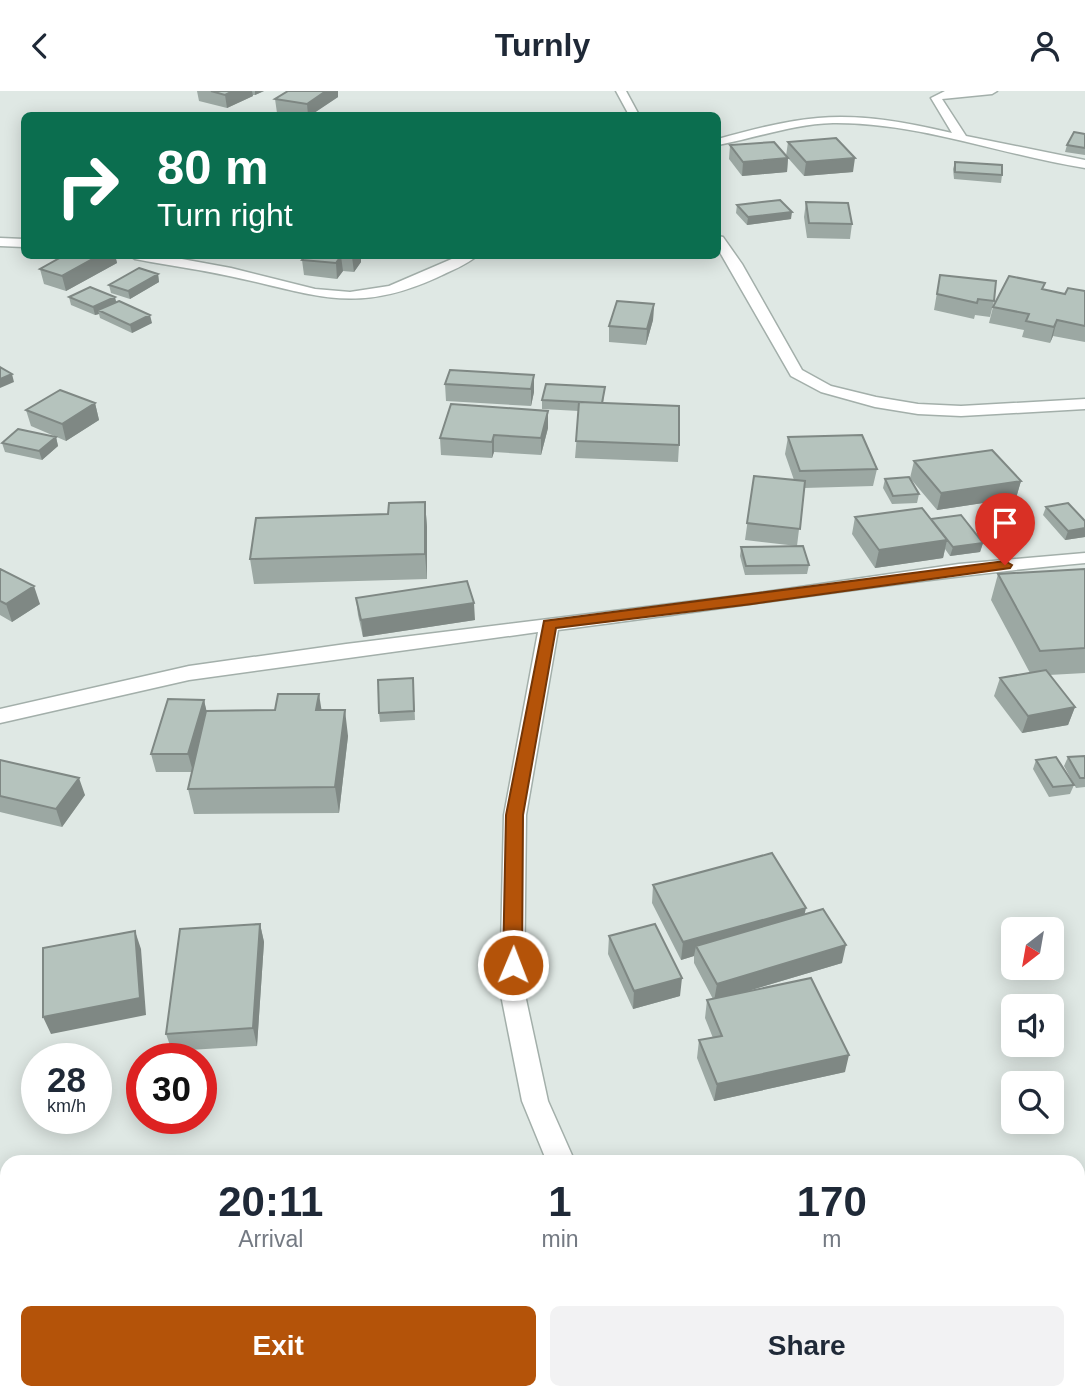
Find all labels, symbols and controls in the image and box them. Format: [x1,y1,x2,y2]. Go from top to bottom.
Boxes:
icon: back [21,27,59,65]
text: Turnly [495,27,590,63]
icon: person [1026,27,1064,65]
icon: right [42,140,133,231]
text: 80 m [157,140,269,194]
text: Turn right [157,197,293,233]
pin [975,493,1035,565]
icon: arrive [986,504,1024,542]
north arrow [1001,917,1064,980]
map controls [1001,917,1064,1134]
position arrow [476,928,550,1002]
button: sound [1001,994,1064,1057]
speed limit sign: 30 [126,1043,217,1134]
text: 28 [47,1060,86,1099]
button: search [1001,1071,1064,1134]
text: km/h [47,1096,86,1116]
text: 20:11 [218,1178,323,1225]
text: 1 [548,1178,572,1225]
text: 170 [797,1178,867,1225]
text: Arrival [238,1226,303,1252]
text: min [541,1226,579,1252]
text: m [822,1226,841,1252]
button: Exit [21,1306,536,1386]
button: Share [550,1306,1064,1386]

